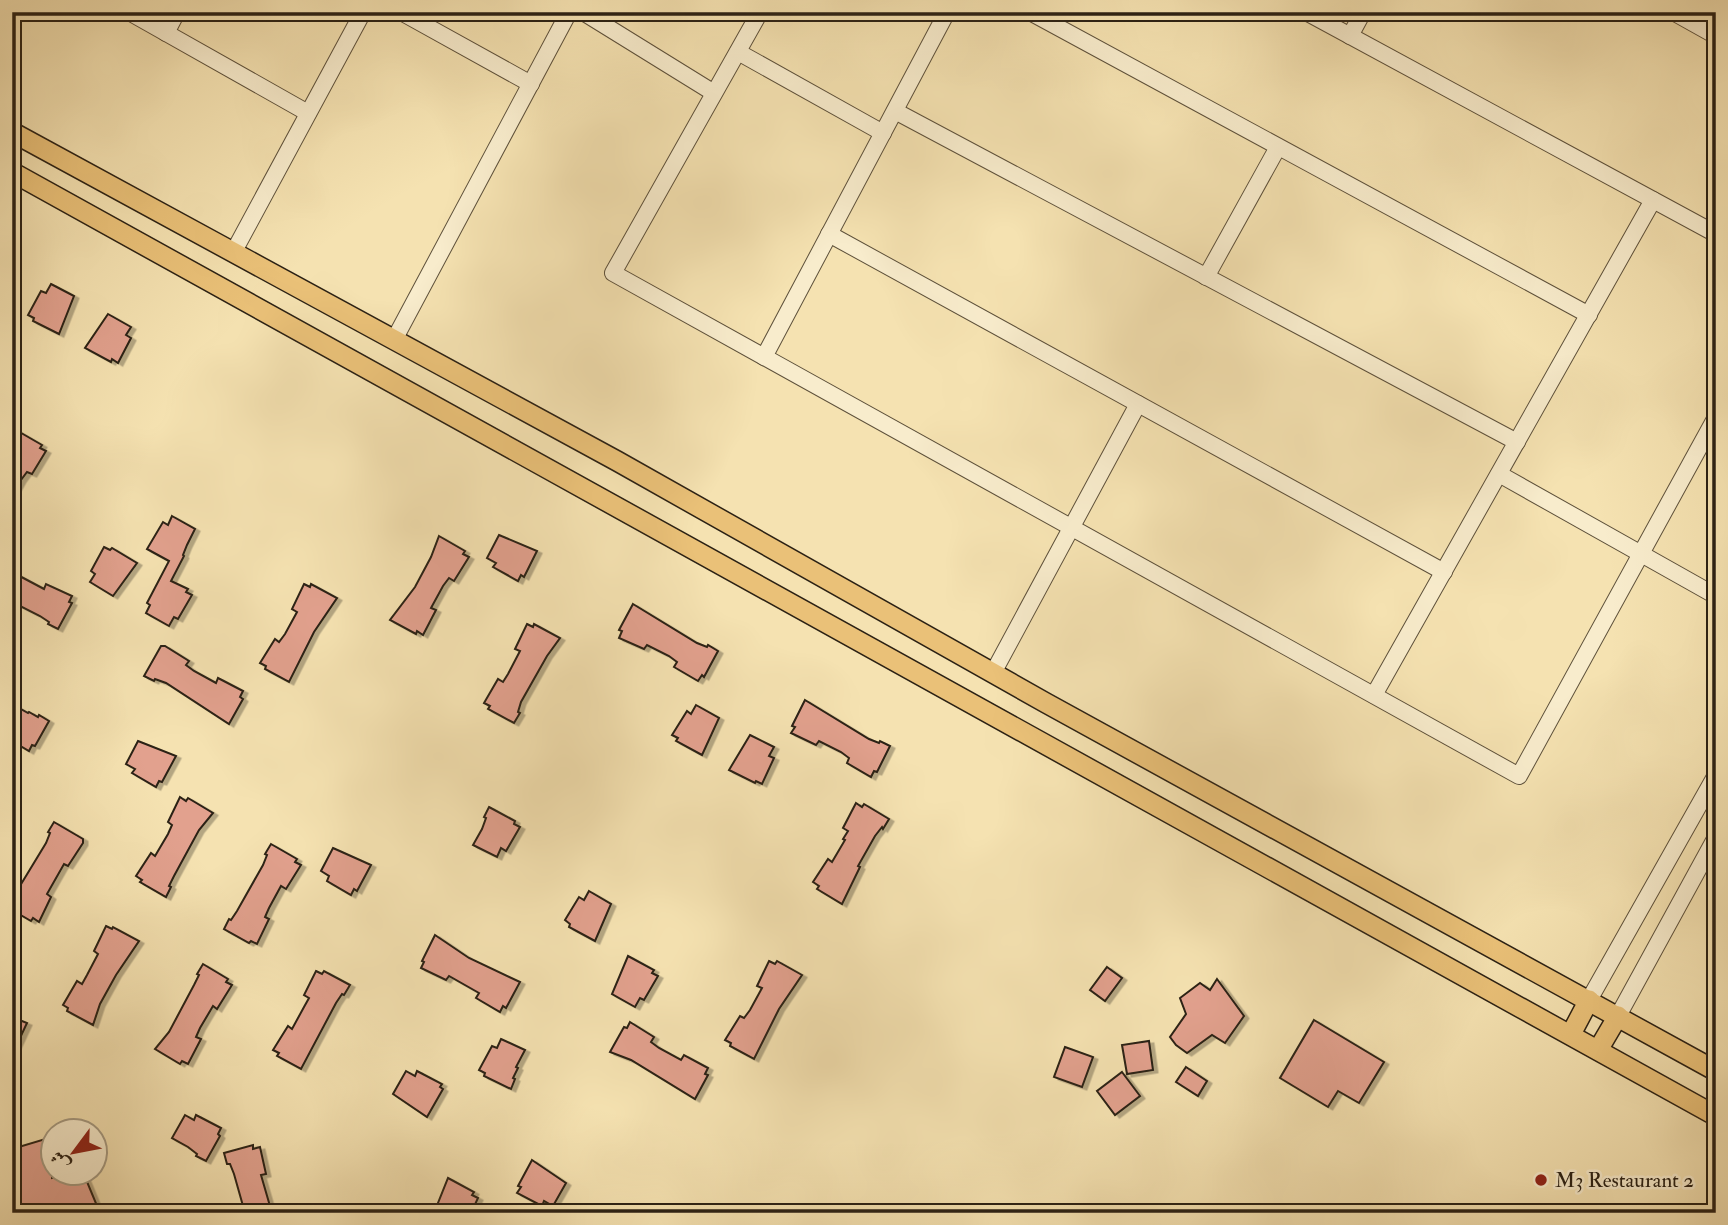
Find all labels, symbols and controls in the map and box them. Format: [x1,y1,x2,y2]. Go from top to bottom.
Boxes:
north arrow [38,1116,108,1186]
text: ش [45,1146,76,1175]
place label: M3 Restaurant 2 [1555,1167,1694,1194]
marker: M3 Restaurant 2 [1533,1172,1549,1188]

